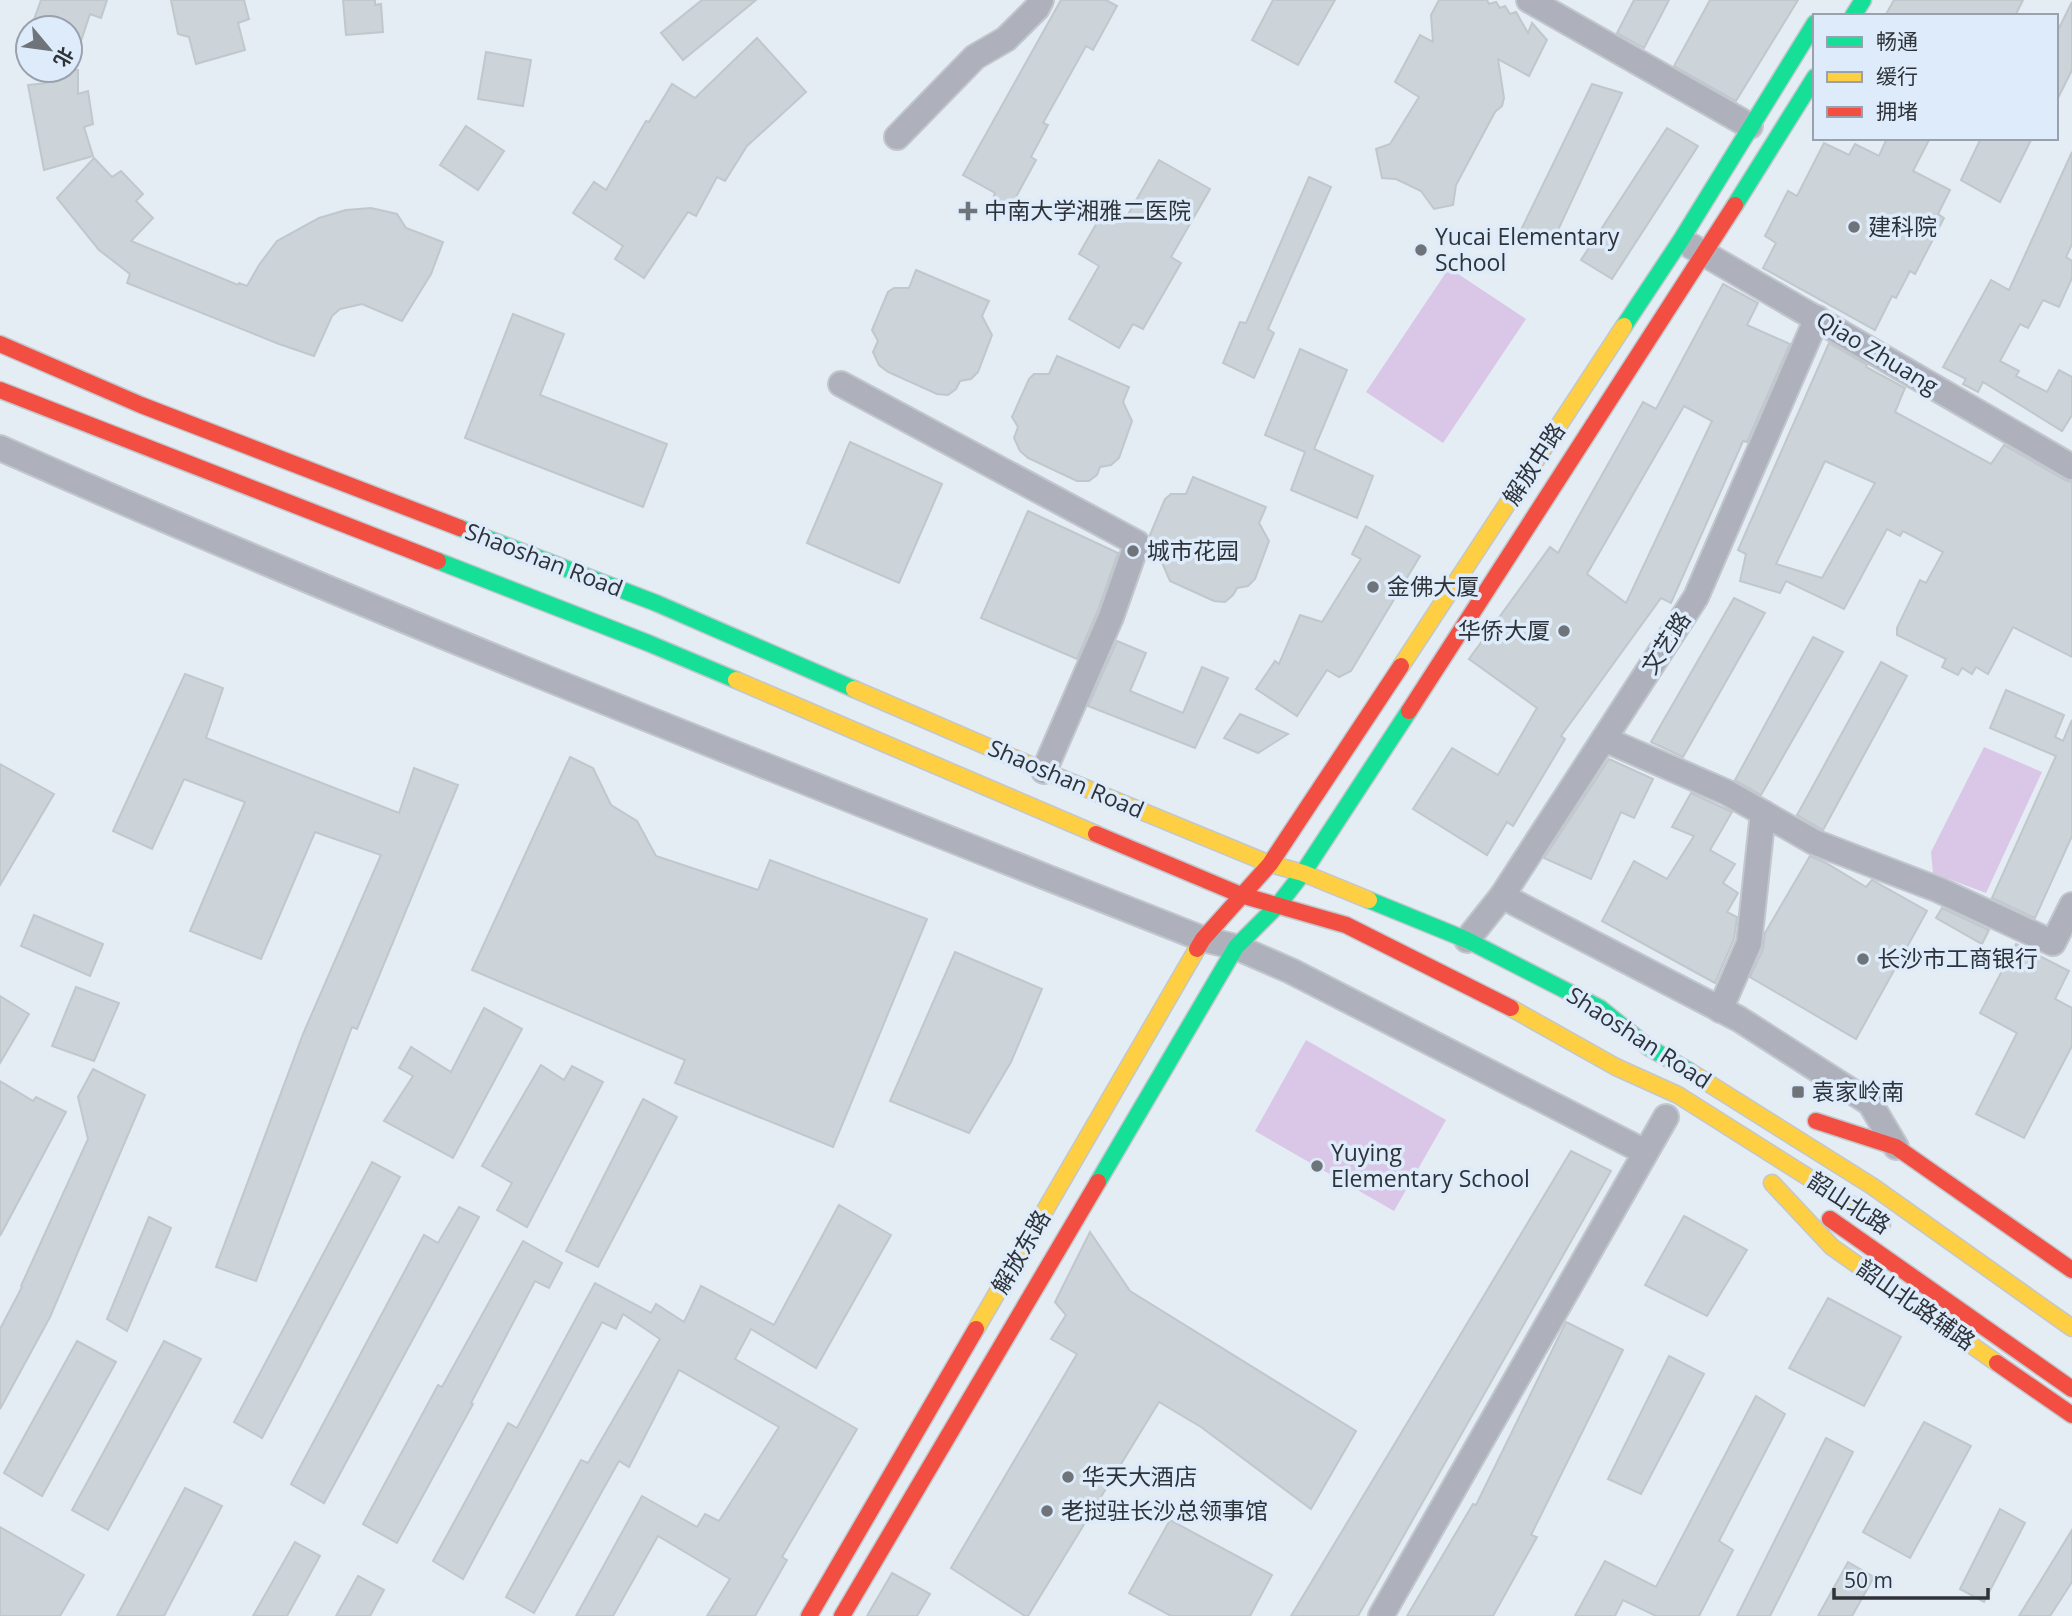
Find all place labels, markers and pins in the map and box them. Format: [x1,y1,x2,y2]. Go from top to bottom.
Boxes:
place label: 中南大学湘雅二医院 [984,194,1191,226]
marker: 中南大学湘雅二医院 [958,201,978,221]
place label: 建科院 [1868,210,1937,242]
marker: 建科院 [1846,219,1862,235]
place label: Yucai Elementary School [1435,220,1620,278]
marker: Yucai Elementary School [1413,242,1429,258]
place label: 城市花园 [1147,534,1239,566]
marker: 城市花园 [1125,543,1141,559]
place label: 金佛大厦 [1387,570,1479,602]
marker: 金佛大厦 [1365,579,1381,595]
place label: 华侨大厦 [1458,614,1550,646]
marker: 华侨大厦 [1556,623,1572,639]
place label: 长沙市工商银行 [1877,942,2038,974]
marker: 长沙市工商银行 [1855,951,1871,967]
place label: 袁家岭南 [1812,1075,1904,1107]
marker: 袁家岭南 [1790,1084,1806,1100]
place label: Yuying Elementary School [1331,1136,1530,1194]
marker: Yuying Elementary School [1309,1158,1325,1174]
place label: 华天大酒店 [1082,1460,1197,1492]
marker: 华天大酒店 [1060,1469,1076,1485]
place label: 老挝驻长沙总领事馆 [1061,1494,1268,1526]
marker: 老挝驻长沙总领事馆 [1039,1503,1055,1519]

